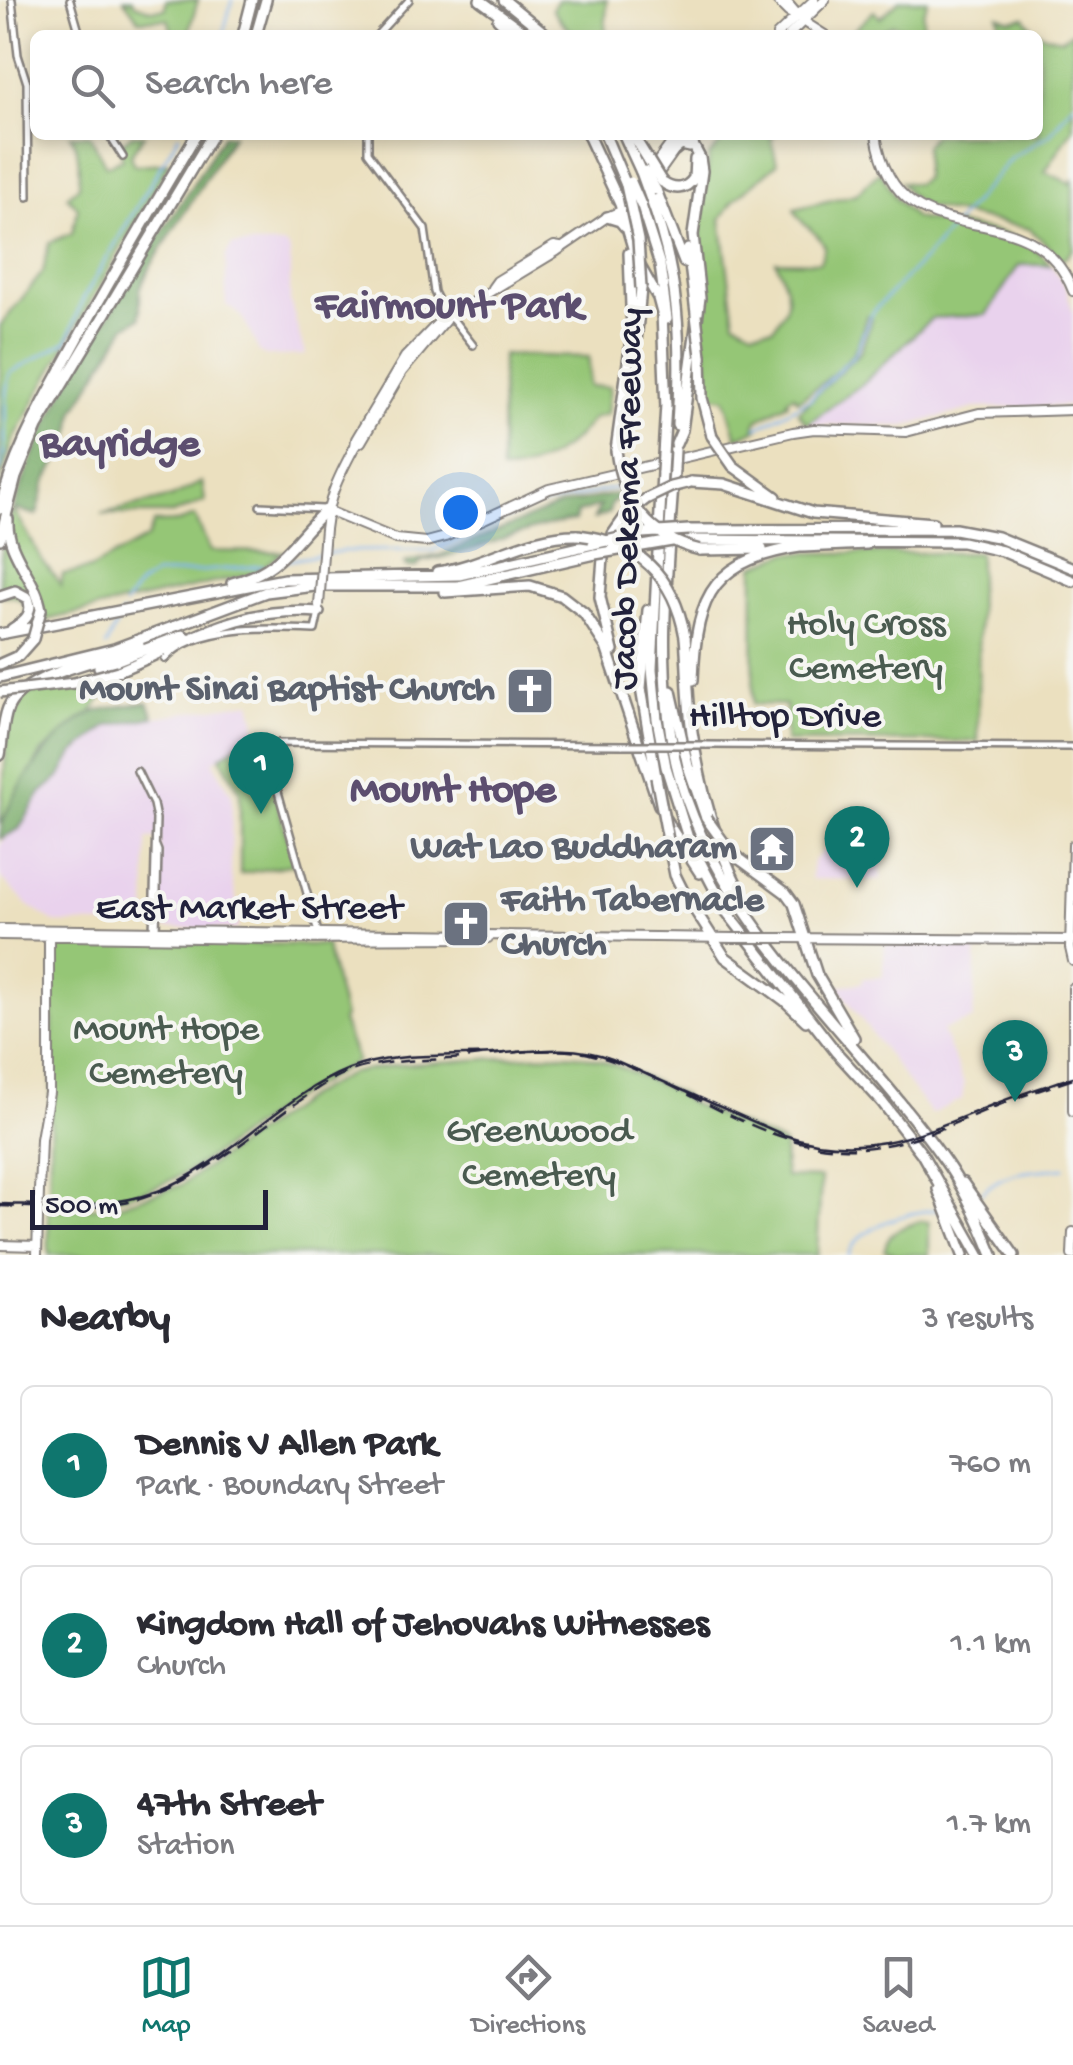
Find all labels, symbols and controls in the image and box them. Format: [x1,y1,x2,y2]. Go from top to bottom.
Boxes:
search box [30,30,1043,140]
icon: search [65,58,120,113]
text: Search here [145,63,332,107]
district label: Fairmount Park [313,284,587,333]
street label: Jacob Dekema Freeway [605,307,655,691]
district label: Bayridge [38,422,201,471]
your location [435,487,486,538]
park label: Holy Cross Cemetery [786,604,947,692]
church icon: Mount Sinai Baptist Church [504,665,556,717]
place label: Mount Sinai Baptist Church [79,669,496,713]
street label: Hilltop Drive [689,696,882,740]
pin: 1 [228,732,294,814]
district label: Mount Hope [350,768,557,817]
pin: 2 [824,806,890,888]
temple icon: Wat Lao Buddharam [746,823,798,875]
place label: Wat Lao Buddharam [411,827,737,871]
place label: Faith Tabernacle Church [500,880,765,968]
street label: East Market Street [96,888,406,932]
church icon: Faith Tabernacle Church [440,898,492,950]
park label: Mount Hope Cemetery [73,1009,259,1097]
pin: 3 [982,1020,1048,1102]
park label: Greenwood Cemetery [446,1111,635,1199]
scale bar [30,1185,268,1230]
text: 500 m [45,1191,118,1224]
text: Nearby [40,1296,170,1345]
text: 3 results [922,1301,1033,1339]
text: Dennis V Allen Park [137,1424,437,1468]
text: 1 [68,1446,81,1484]
text: 760 m [950,1446,1031,1484]
text: Park · Boundary Street [137,1468,443,1506]
text: Kingdom Hall of Jehovahs Witnesses [137,1604,709,1648]
text: 2 [67,1626,82,1664]
text: 1.1 km [951,1626,1031,1664]
text: Church [137,1648,226,1686]
text: 47th Street [137,1784,321,1828]
text: 3 [66,1806,83,1844]
text: 1.7 km [947,1806,1031,1844]
text: Station [137,1828,234,1866]
tab: Map [139,1950,194,2043]
tab: Directions [471,1950,585,2043]
tab: Saved [862,1950,934,2043]

